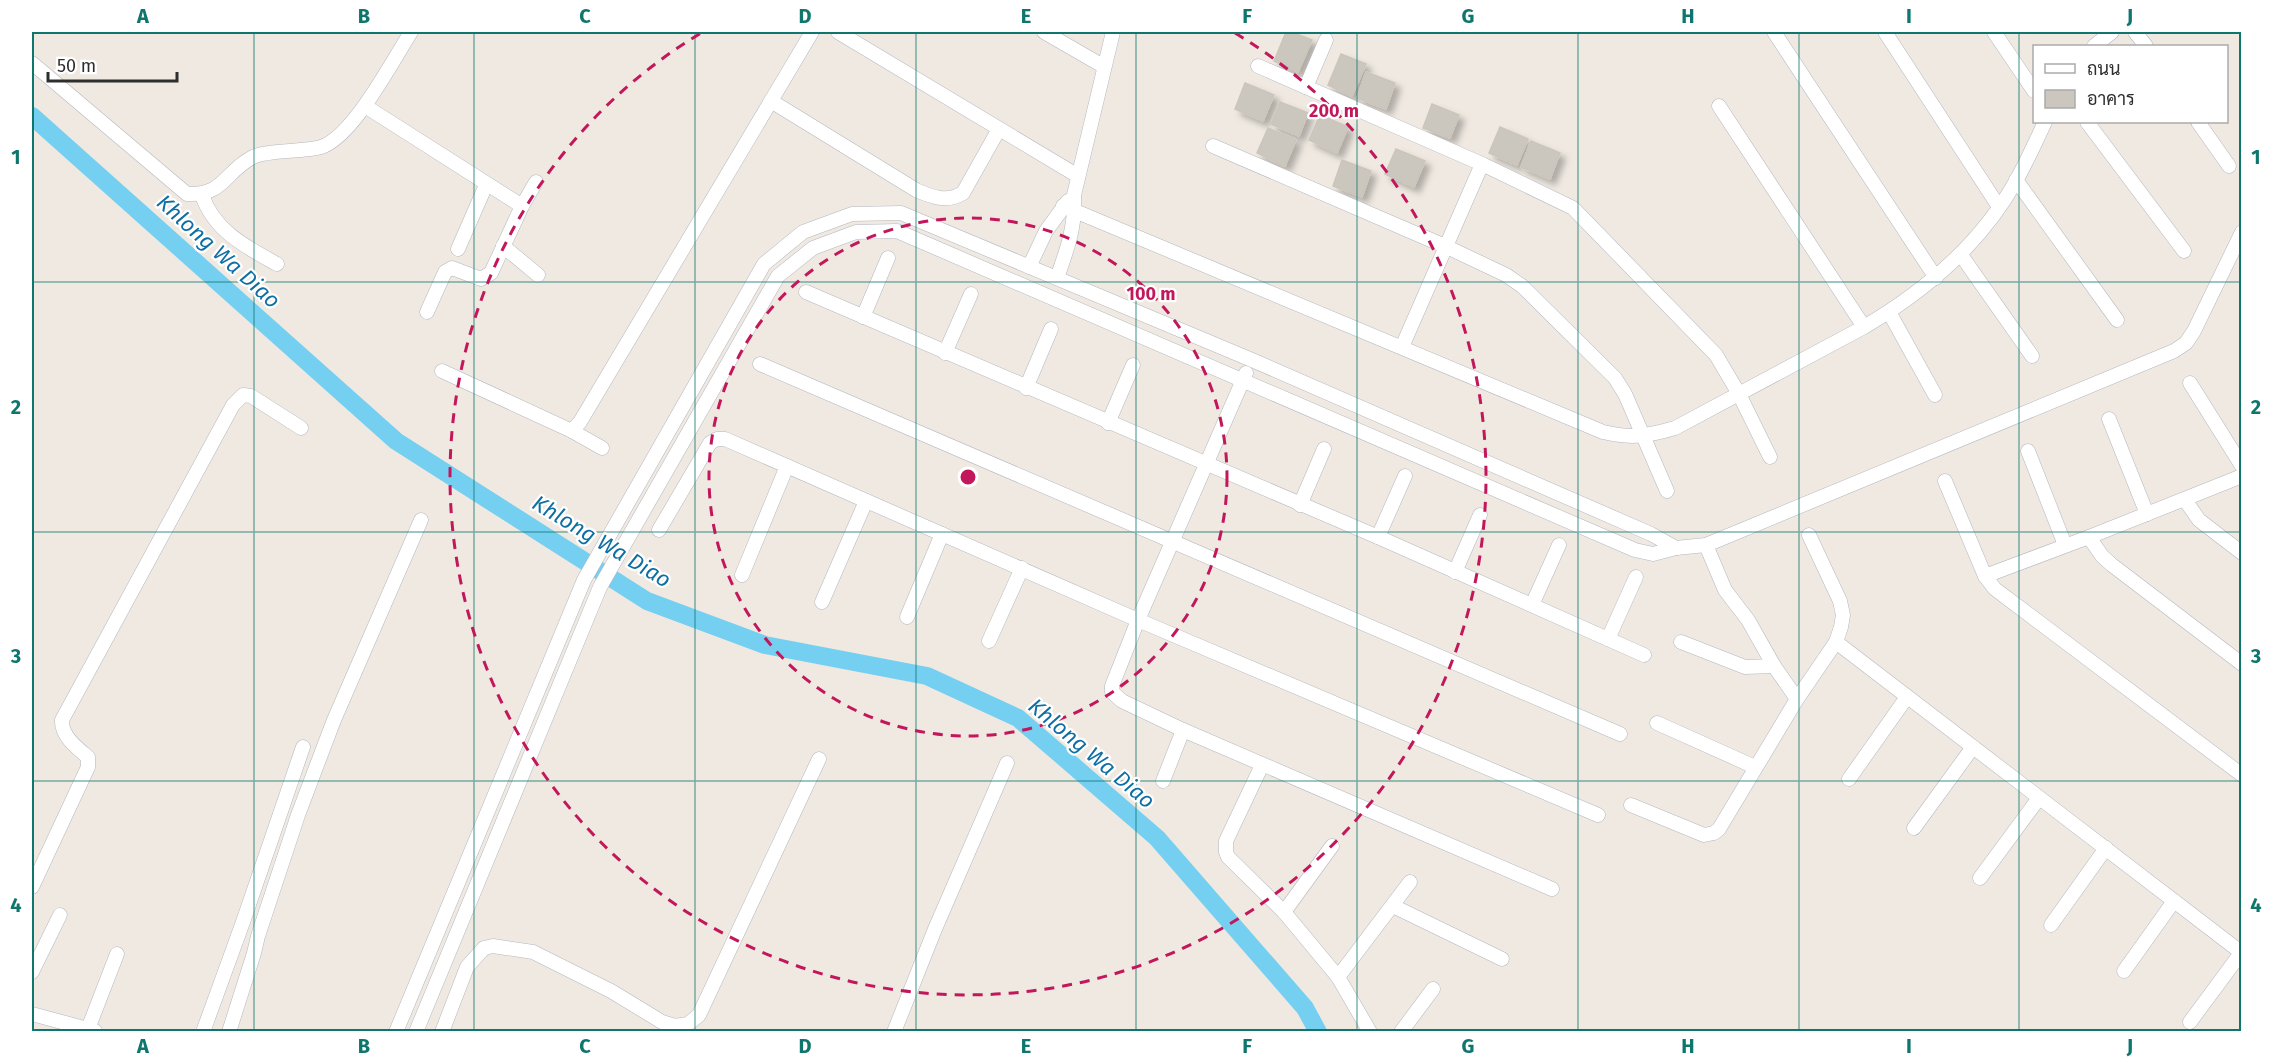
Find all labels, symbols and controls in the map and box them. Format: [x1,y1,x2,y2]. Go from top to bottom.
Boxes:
text: A [136,4,150,28]
text: B [358,4,370,28]
text: C [579,4,591,28]
text: D [798,4,812,28]
text: E [1021,4,1031,28]
text: F [1242,4,1252,28]
text: G [1462,4,1474,28]
text: H [1681,4,1695,28]
text: I [1906,4,1912,28]
text: J [2126,4,2133,28]
scale bar [48,45,177,83]
legend [2033,45,2228,123]
text: 50 m [57,55,96,77]
text: ถนน [2087,58,2120,80]
text: อาคาร [2087,88,2135,110]
text: 200 m [1309,100,1359,122]
text: 1 [11,145,21,169]
text: 1 [2251,145,2261,169]
water label: Khlong Wa Diao [151,189,286,314]
text: 100 m [1127,283,1175,305]
text: 2 [11,395,21,419]
text: 2 [2251,395,2261,419]
centre of rings [958,467,978,487]
water label: Khlong Wa Diao [527,489,676,593]
text: 3 [10,644,21,668]
text: 3 [2250,644,2261,668]
water label: Khlong Wa Diao [1023,693,1161,814]
text: 4 [10,893,22,917]
text: 4 [2250,893,2262,917]
text: A [136,1034,150,1058]
text: B [358,1034,370,1058]
text: C [579,1034,591,1058]
text: D [798,1034,812,1058]
text: E [1021,1034,1031,1058]
text: F [1242,1034,1252,1058]
text: G [1462,1034,1474,1058]
text: H [1681,1034,1695,1058]
text: I [1906,1034,1912,1058]
text: J [2126,1034,2133,1058]

